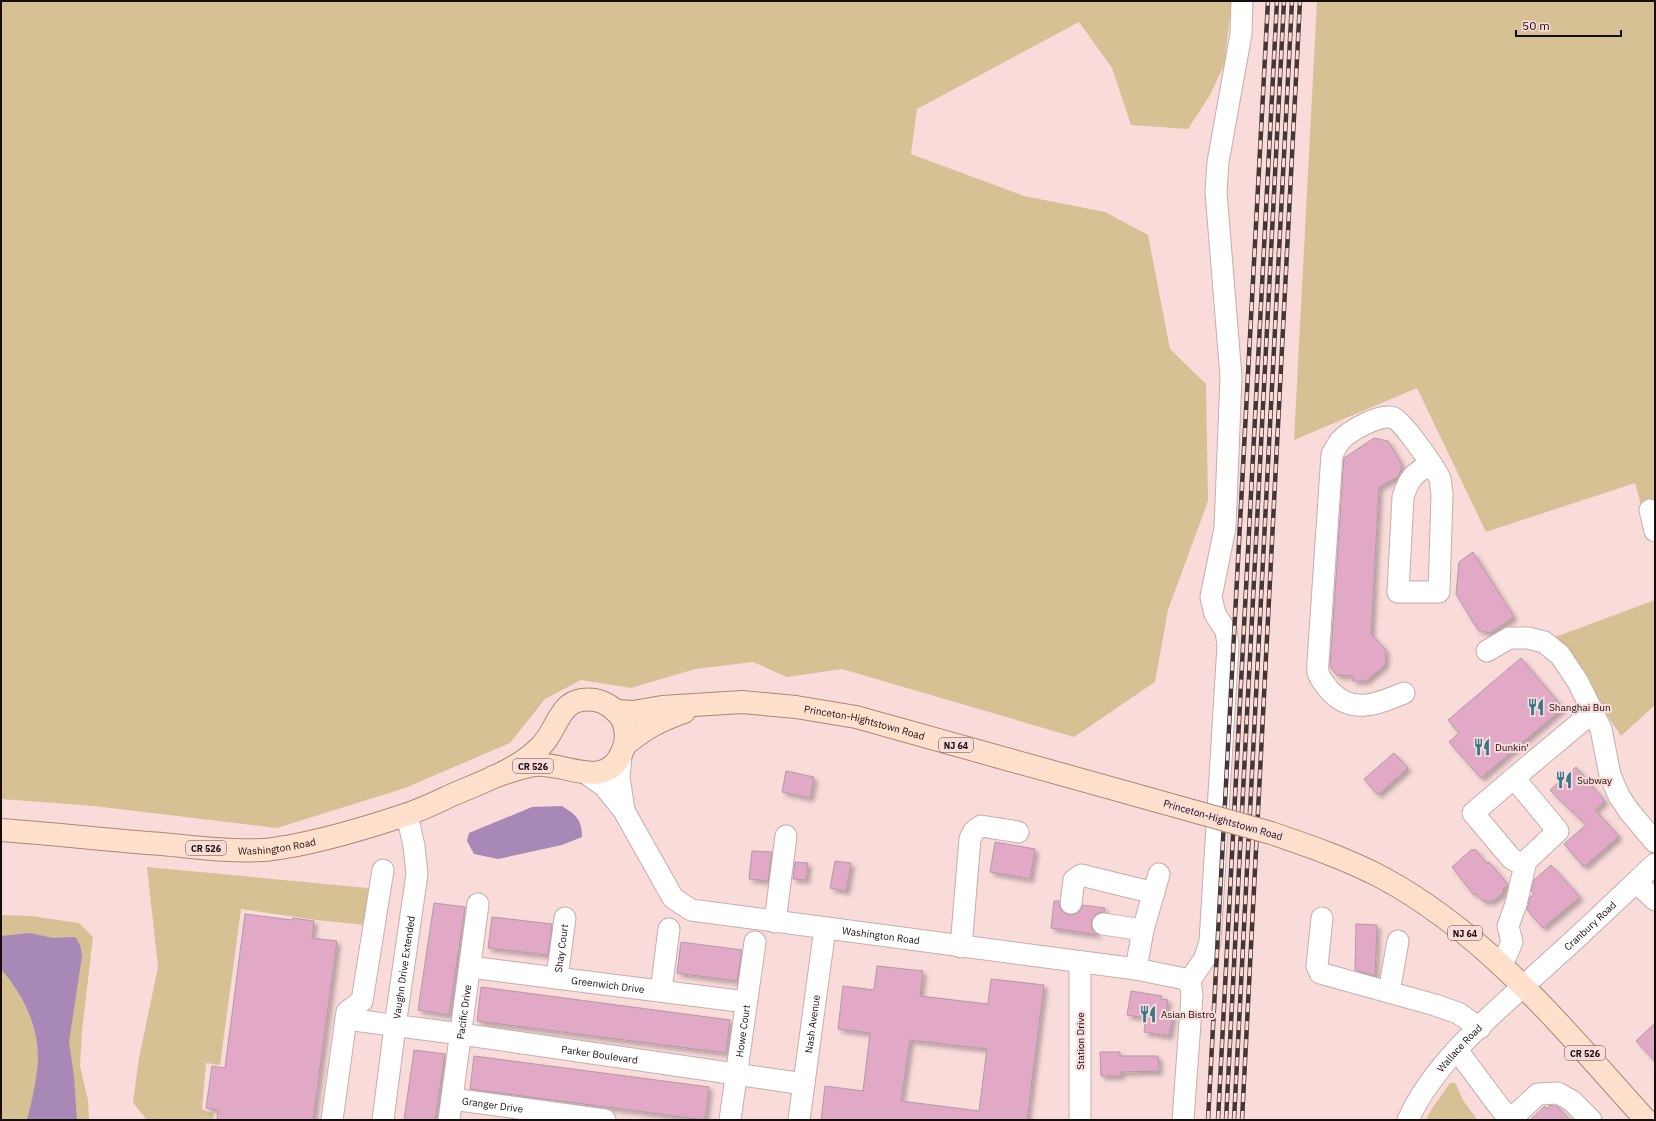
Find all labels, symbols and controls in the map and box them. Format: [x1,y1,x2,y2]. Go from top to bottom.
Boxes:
scale bar [1516,12,1621,38]
text: 50 m [1522,18,1550,33]
restaurant icon: Shanghai Bun [1526,697,1546,717]
place label: Shanghai Bun [1549,701,1611,714]
street label: Princeton-Hightstown Road [803,702,926,742]
restaurant icon: Dunkin' [1472,737,1492,757]
road number: NJ 64 [939,738,973,752]
place label: Dunkin' [1495,741,1529,754]
road number: CR 526 [513,759,553,773]
restaurant icon: Subway [1554,770,1574,790]
place label: Subway [1577,774,1612,787]
street label: Princeton-Hightstown Road [1162,797,1284,843]
street label: Washington Road [238,835,317,857]
road number: CR 526 [186,841,226,855]
street label: Cranbury Road [1561,898,1619,953]
street label: Vaughn Drive Extended [390,915,417,1020]
street label: Shay Court [551,923,571,973]
street label: Washington Road [841,924,921,947]
road number: NJ 64 [1448,926,1482,940]
street label: Greenwich Drive [571,973,646,996]
street label: Pacific Drive [453,983,474,1040]
street label: Nash Avenue [802,993,822,1054]
street label: Howe Court [732,1003,753,1058]
restaurant icon: Asian Bistro [1138,1004,1158,1024]
place label: Asian Bistro [1161,1008,1215,1021]
street label: Station Drive [1074,1012,1087,1070]
street label: Wallace Road [1434,1021,1485,1075]
street label: Parker Boulevard [560,1042,639,1066]
road number: CR 526 [1565,1046,1605,1060]
street label: Granger Drive [461,1094,525,1115]

